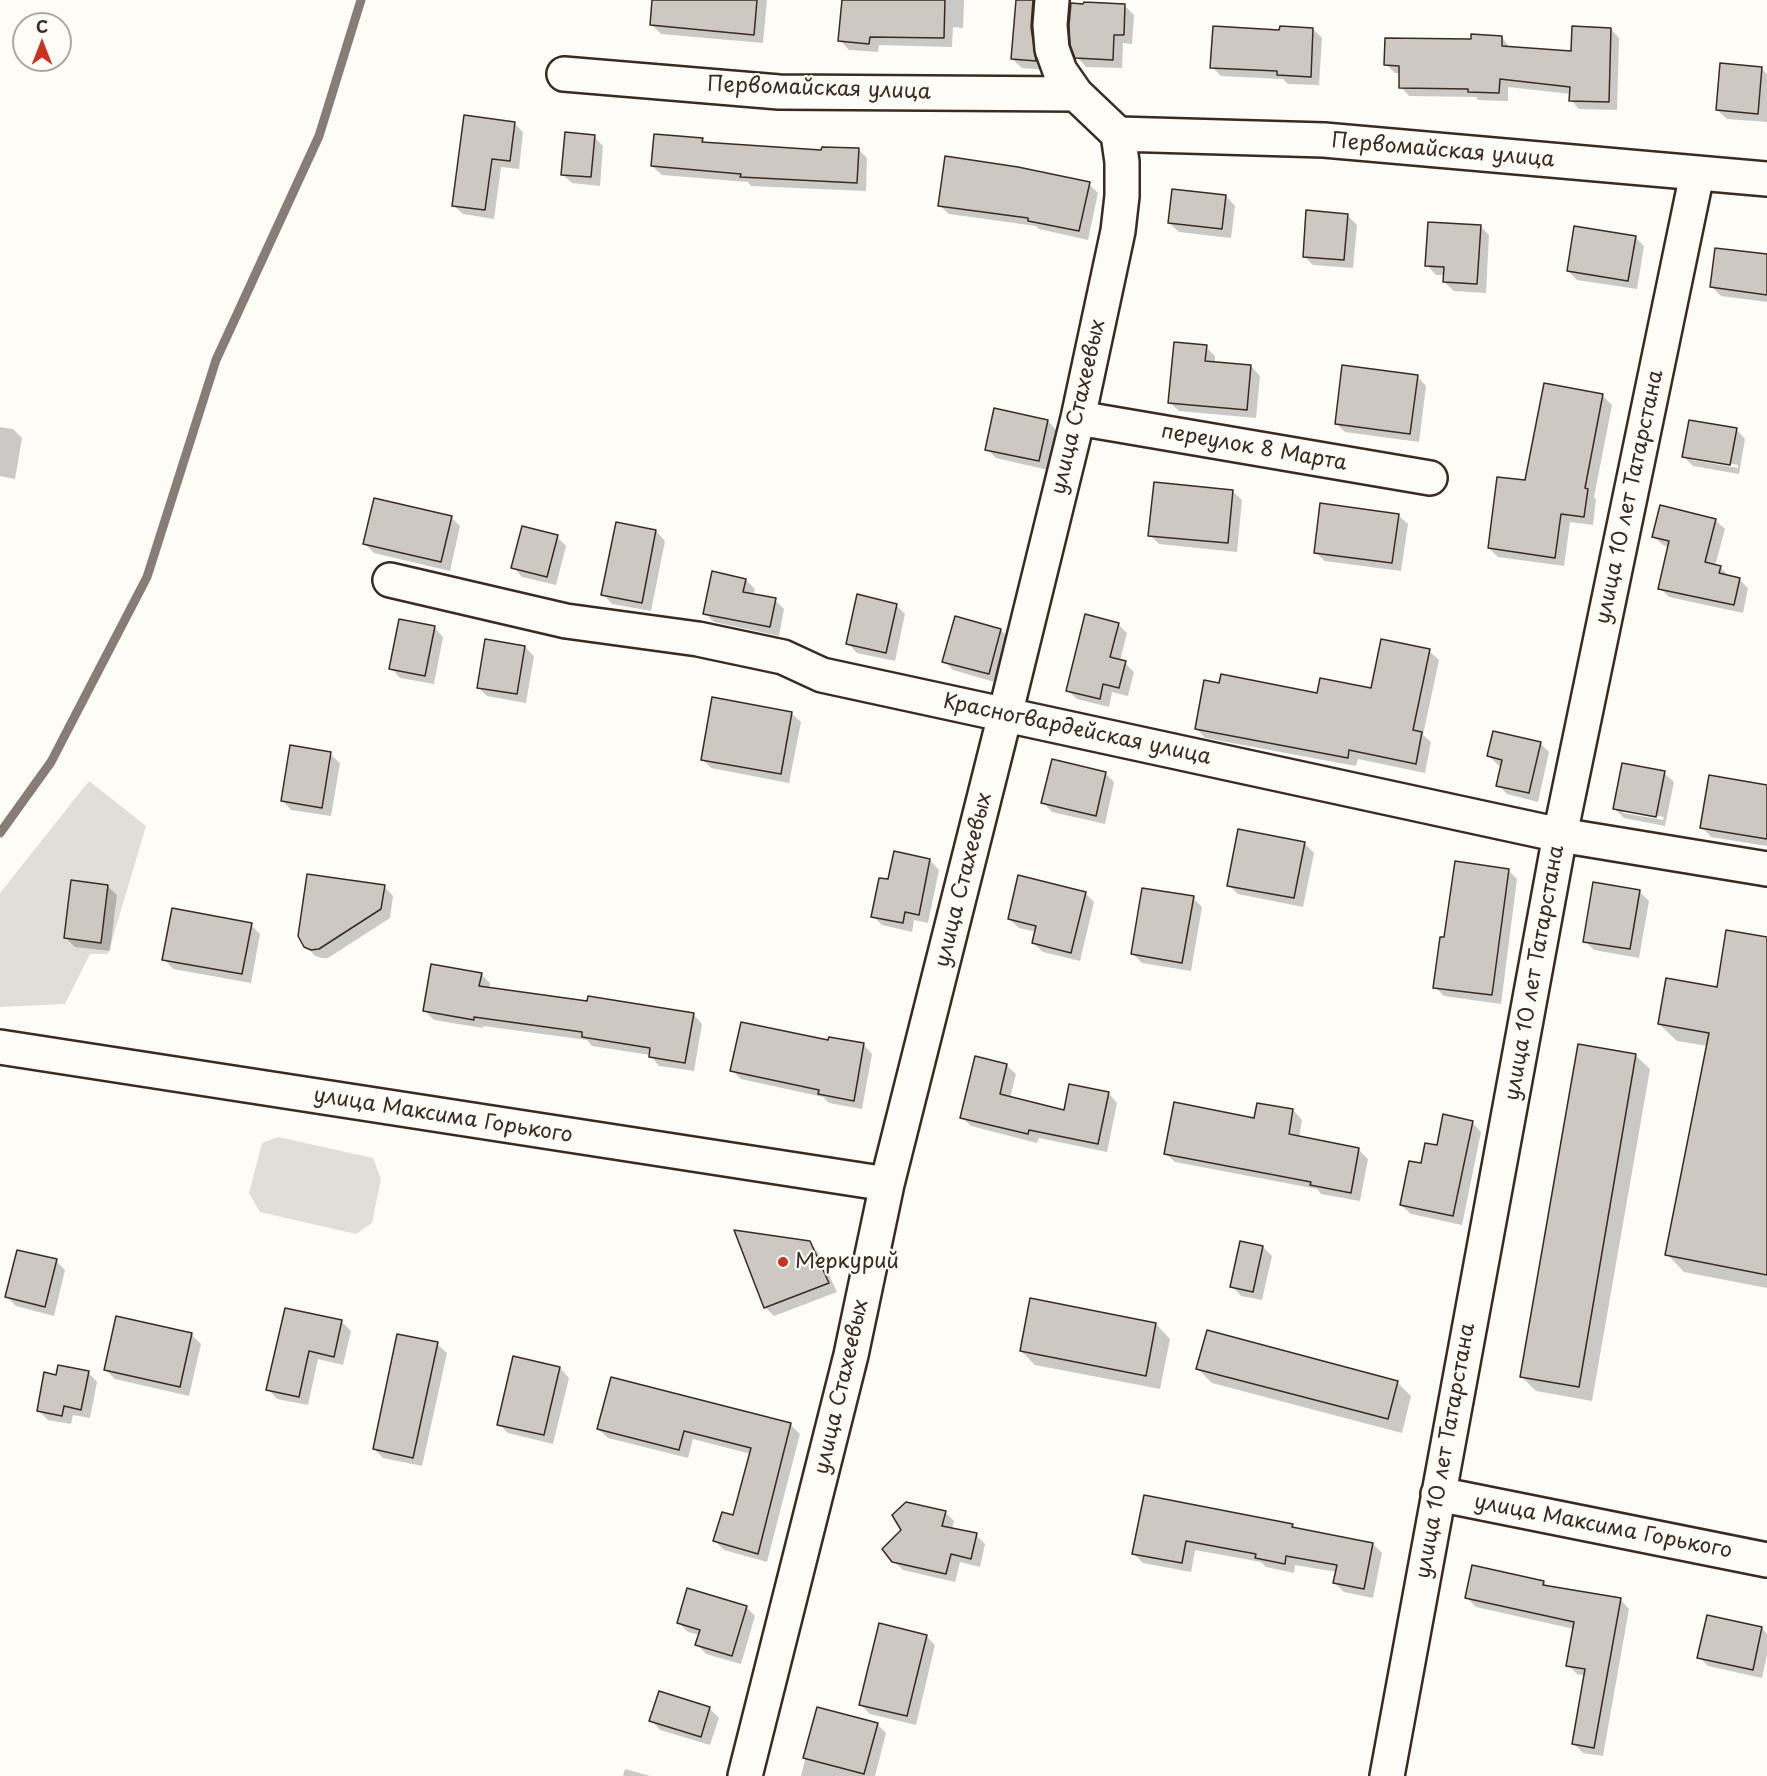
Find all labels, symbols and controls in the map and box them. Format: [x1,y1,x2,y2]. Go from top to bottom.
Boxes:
north arrow [12,12,72,72]
text: С [36,14,48,38]
street label: Первомайская улица [707,73,931,105]
street label: Первомайская улица [1330,129,1556,173]
street label: улица Стахеевых [1047,317,1111,497]
street label: улица 10 лет Татарстана [1591,368,1669,626]
street label: переулок 8 Марта [1159,419,1349,477]
street label: Красногвардейская улица [941,689,1213,771]
street label: улица Стахеевых [930,790,998,970]
street label: улица 10 лет Татарстана [1500,843,1570,1103]
street label: улица Максима Горького [312,1083,574,1149]
place label: Меркурий [795,1249,899,1275]
marker: Меркурий [776,1255,790,1269]
street label: улица Стахеевых [810,1297,874,1477]
street label: улица 10 лет Татарстана [1411,1321,1481,1581]
street label: улица Максима Горького [1472,1490,1734,1564]

